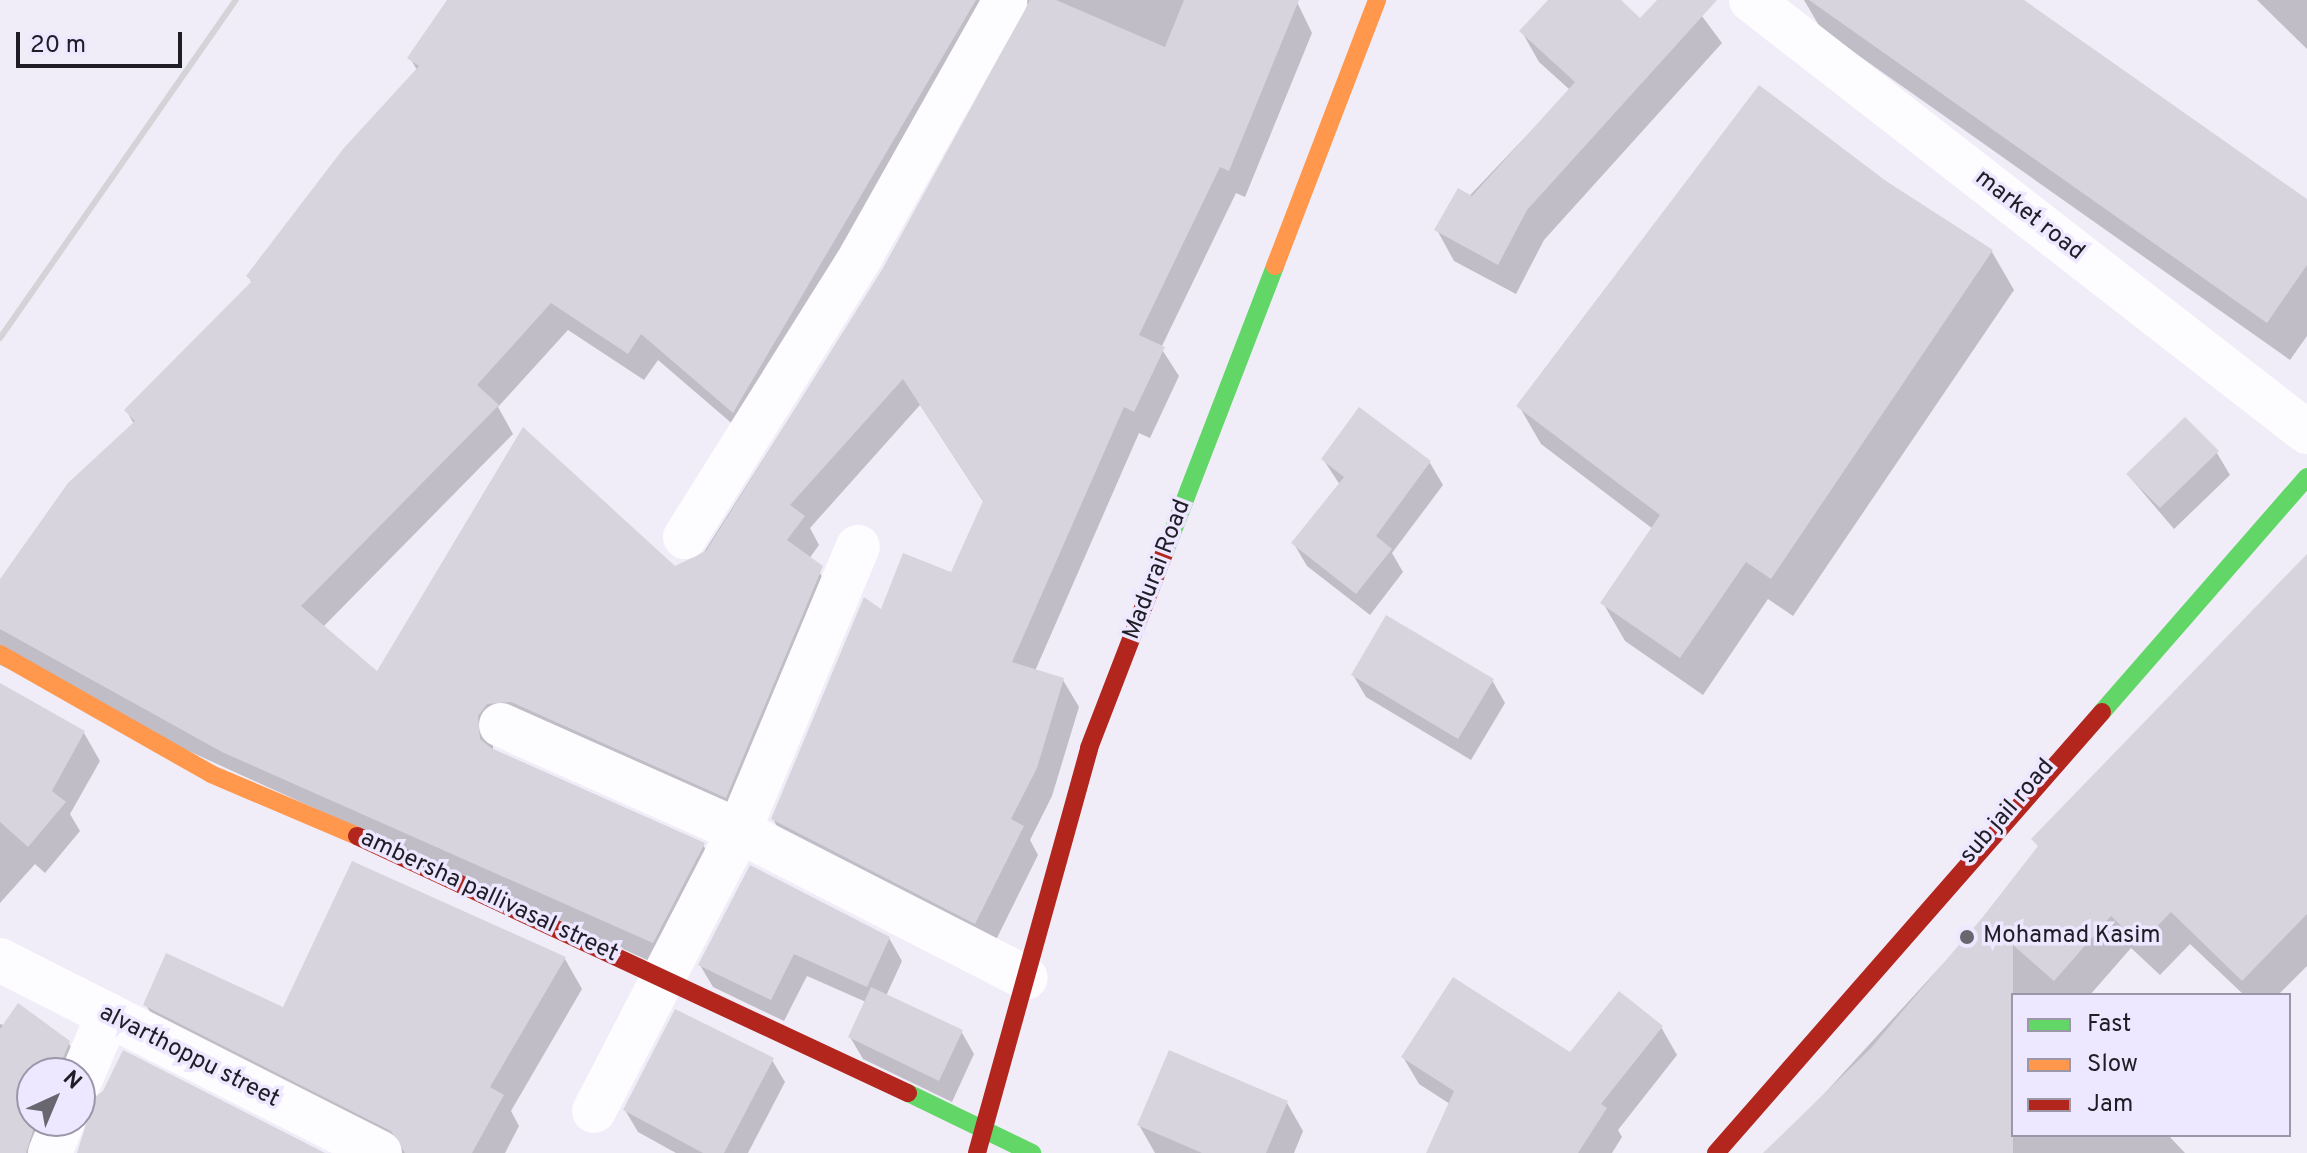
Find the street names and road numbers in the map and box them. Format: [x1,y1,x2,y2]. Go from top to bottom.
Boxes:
street label: market road [1969,164,2089,268]
street label: Madurai Road [1118,496,1198,644]
street label: sub jail road [1955,754,2061,870]
street label: ambersha pallivasal street [356,825,622,969]
street label: alvarthoppu street [94,999,284,1115]

